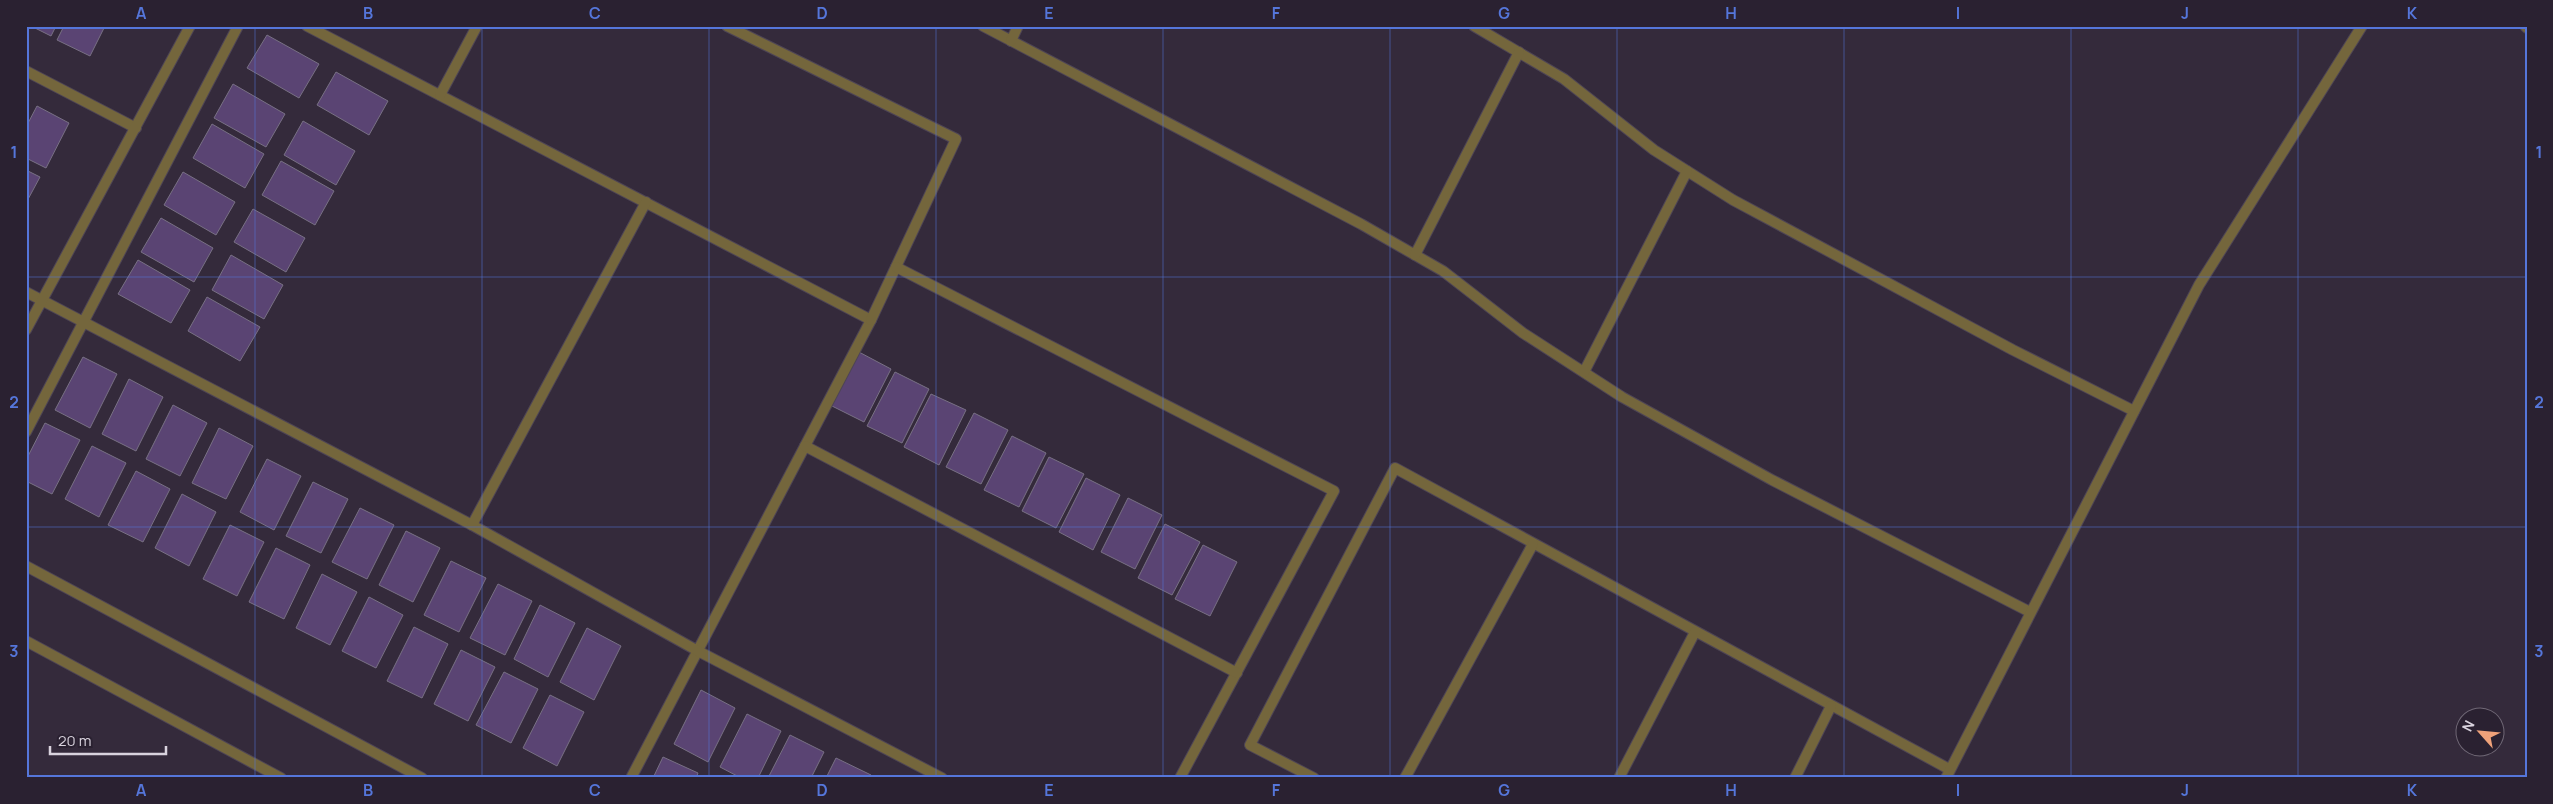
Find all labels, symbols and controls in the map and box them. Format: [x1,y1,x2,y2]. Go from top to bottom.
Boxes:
text: A [136,2,147,24]
text: B [363,2,373,24]
text: C [589,2,601,24]
text: D [816,2,828,24]
text: E [1044,2,1054,24]
text: F [1272,2,1281,24]
text: G [1498,2,1510,24]
text: H [1725,2,1737,24]
text: I [1956,2,1960,24]
text: J [2181,2,2189,24]
text: K [2407,2,2418,24]
text: 1 [10,141,18,163]
text: 1 [2535,141,2543,163]
text: 2 [9,391,19,413]
text: 2 [2534,391,2544,413]
text: 3 [9,640,19,662]
text: 3 [2534,640,2544,662]
north arrow [2456,706,2506,756]
text: N [2457,717,2479,735]
scale bar [50,724,166,756]
text: 20 m [58,730,91,751]
text: A [136,779,147,801]
text: B [363,779,373,801]
text: C [589,779,601,801]
text: D [816,779,828,801]
text: E [1044,779,1054,801]
text: F [1272,779,1281,801]
text: G [1498,779,1510,801]
text: H [1725,779,1737,801]
text: I [1956,779,1960,801]
text: J [2181,779,2189,801]
text: K [2407,779,2418,801]

